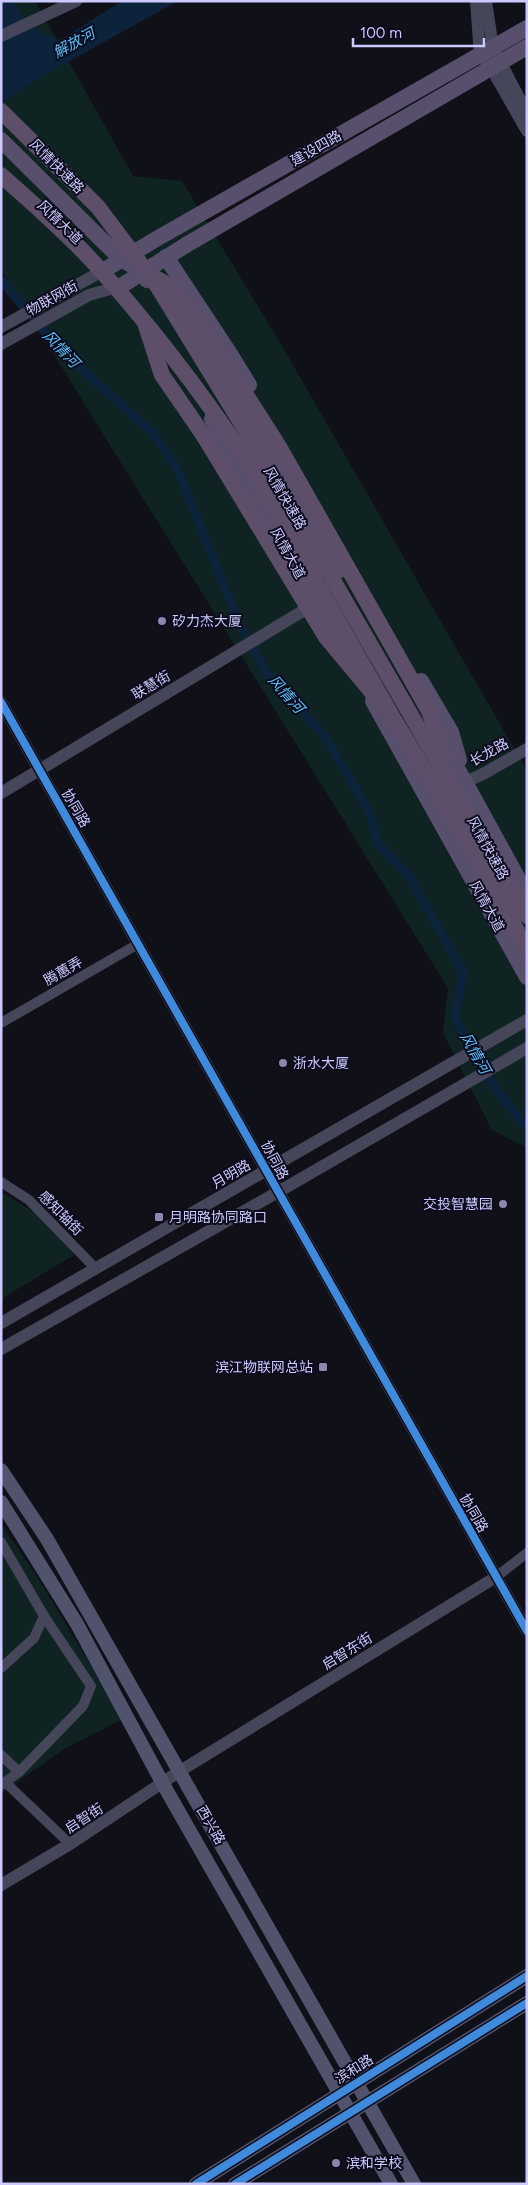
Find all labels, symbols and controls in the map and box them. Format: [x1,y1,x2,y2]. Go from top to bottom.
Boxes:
scale bar [353,15,484,47]
water label: 解放河 [50,23,101,62]
text: 100 m [360,24,402,42]
street label: 建设四路 [288,127,345,170]
street label: 风情快速路 [26,136,87,197]
street label: 风情大道 [34,197,86,248]
street label: 物联网街 [24,277,81,319]
water label: 风情河 [39,327,85,374]
street label: 风情快速路 [260,464,309,533]
street label: 风情大道 [267,525,309,582]
place label: 矽力杰大厦 [172,613,242,630]
marker: 矽力杰大厦 [156,615,168,627]
street label: 联慧街 [129,667,174,704]
water label: 风情河 [264,671,310,719]
street label: 长龙路 [467,735,512,770]
street label: 协同路 [58,786,93,831]
street label: 风情快速路 [463,814,512,883]
street label: 风情大道 [466,878,508,935]
street label: 腾蕙弄 [41,954,86,989]
water label: 风情河 [456,1029,496,1080]
place label: 浙水大厦 [293,1055,349,1072]
marker: 浙水大厦 [277,1057,289,1069]
street label: 协同路 [257,1138,292,1183]
street label: 月明路 [209,1157,254,1192]
street label: 感知轴街 [35,1188,86,1239]
place label: 交投智慧园 [423,1196,493,1213]
marker: 交投智慧园 [497,1198,509,1210]
place label: 月明路协同路口 [169,1209,267,1226]
marker: 月明路协同路口 [153,1211,165,1223]
place label: 滨江物联网总站 [215,1359,313,1376]
marker: 滨江物联网总站 [317,1361,329,1373]
street label: 协同路 [456,1491,491,1536]
street label: 启智东街 [319,1629,376,1673]
street label: 启智街 [62,1800,107,1837]
street label: 西兴路 [193,1803,228,1848]
street label: 滨和路 [332,2051,377,2088]
place label: 滨和学校 [346,2155,402,2172]
marker: 滨和学校 [330,2157,342,2169]

